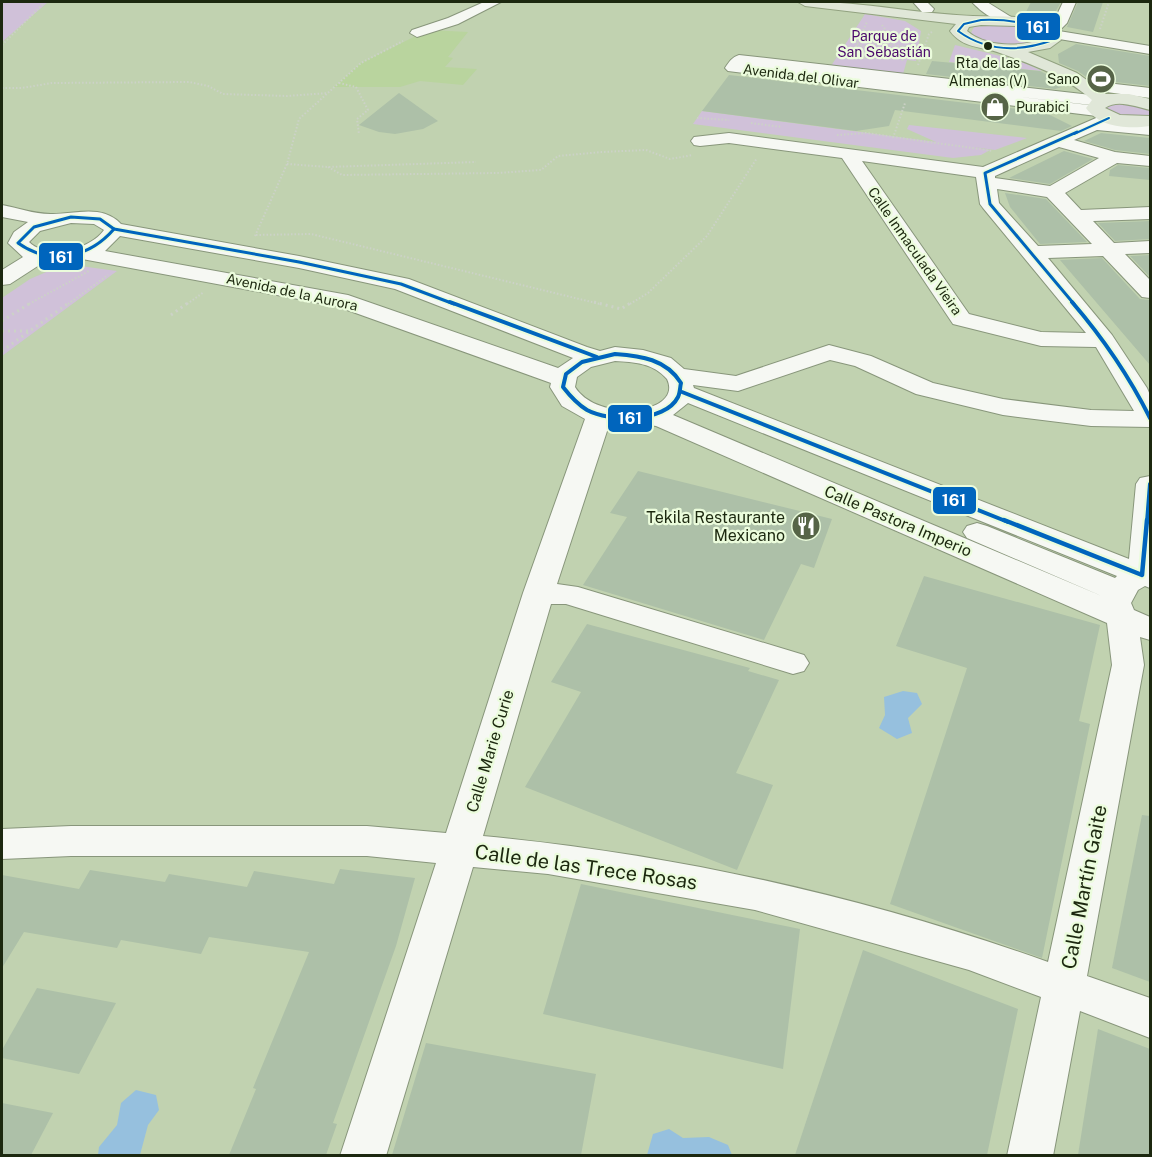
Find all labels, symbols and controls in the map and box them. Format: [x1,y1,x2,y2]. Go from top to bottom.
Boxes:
line badge: 161 [1016,12,1061,41]
text: 161 [1026,18,1050,37]
park label: Parque de San Sebastián [837,28,931,60]
marker: Rta de las Almenas (V) [982,40,994,52]
place label: Rta de las Almenas (V) [949,55,1027,89]
street label: Avenida del Olivar [742,61,860,91]
sports icon: Sano [1085,63,1117,95]
place label: Sano [1047,71,1080,87]
shop icon: Purabici [979,91,1011,123]
place label: Purabici [1016,99,1069,115]
street label: Calle Inmaculada Vieira [865,184,965,318]
line badge: 161 [38,242,84,271]
text: 161 [49,248,73,267]
street label: Avenida de la Aurora [225,270,359,314]
line badge: 161 [607,404,653,433]
text: 161 [618,409,642,428]
street label: Calle Pastora Imperio [821,481,975,561]
line badge: 161 [932,486,977,515]
text: 161 [942,491,966,510]
place label: Tekila Restaurante Mexicano [646,508,785,545]
restaurant icon: Tekila Restaurante Mexicano [790,510,822,542]
street label: Calle Marie Curie [462,687,518,815]
street label: Calle Martín Gaite [1056,803,1112,971]
street label: Calle de las Trece Rosas [473,840,699,894]

